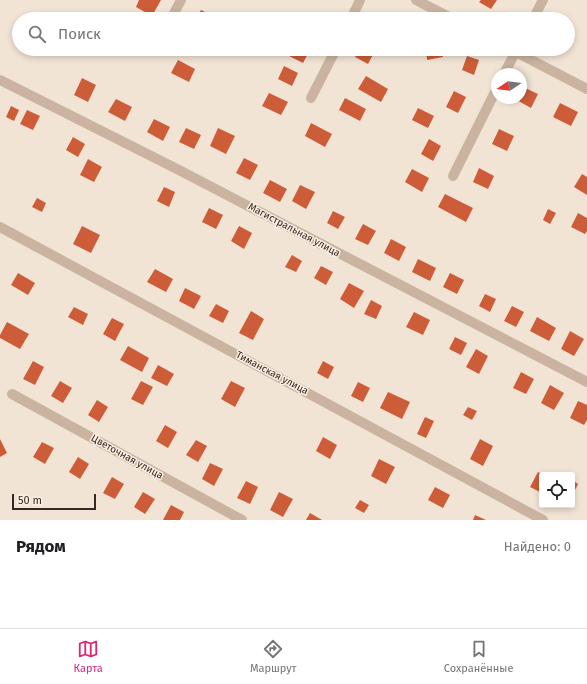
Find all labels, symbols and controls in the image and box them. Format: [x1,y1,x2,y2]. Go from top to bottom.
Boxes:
search box [12,12,575,56]
icon: search [26,23,48,45]
text: Поиск [58,25,101,43]
north arrow [491,68,527,104]
street label: Магистральная улица [246,201,342,259]
street label: Тиманская улица [234,349,310,397]
street label: Цветочная улица [89,432,165,482]
map controls [539,472,575,508]
button: locate [539,472,575,508]
scale bar [12,492,96,511]
text: 50 m [18,494,42,507]
text: Рядом [16,536,66,557]
text: Найдено: 0 [504,539,571,554]
tab: Карта [74,638,103,675]
tab: Маршрут [250,638,297,675]
tab: Сохранённые [444,638,513,675]

